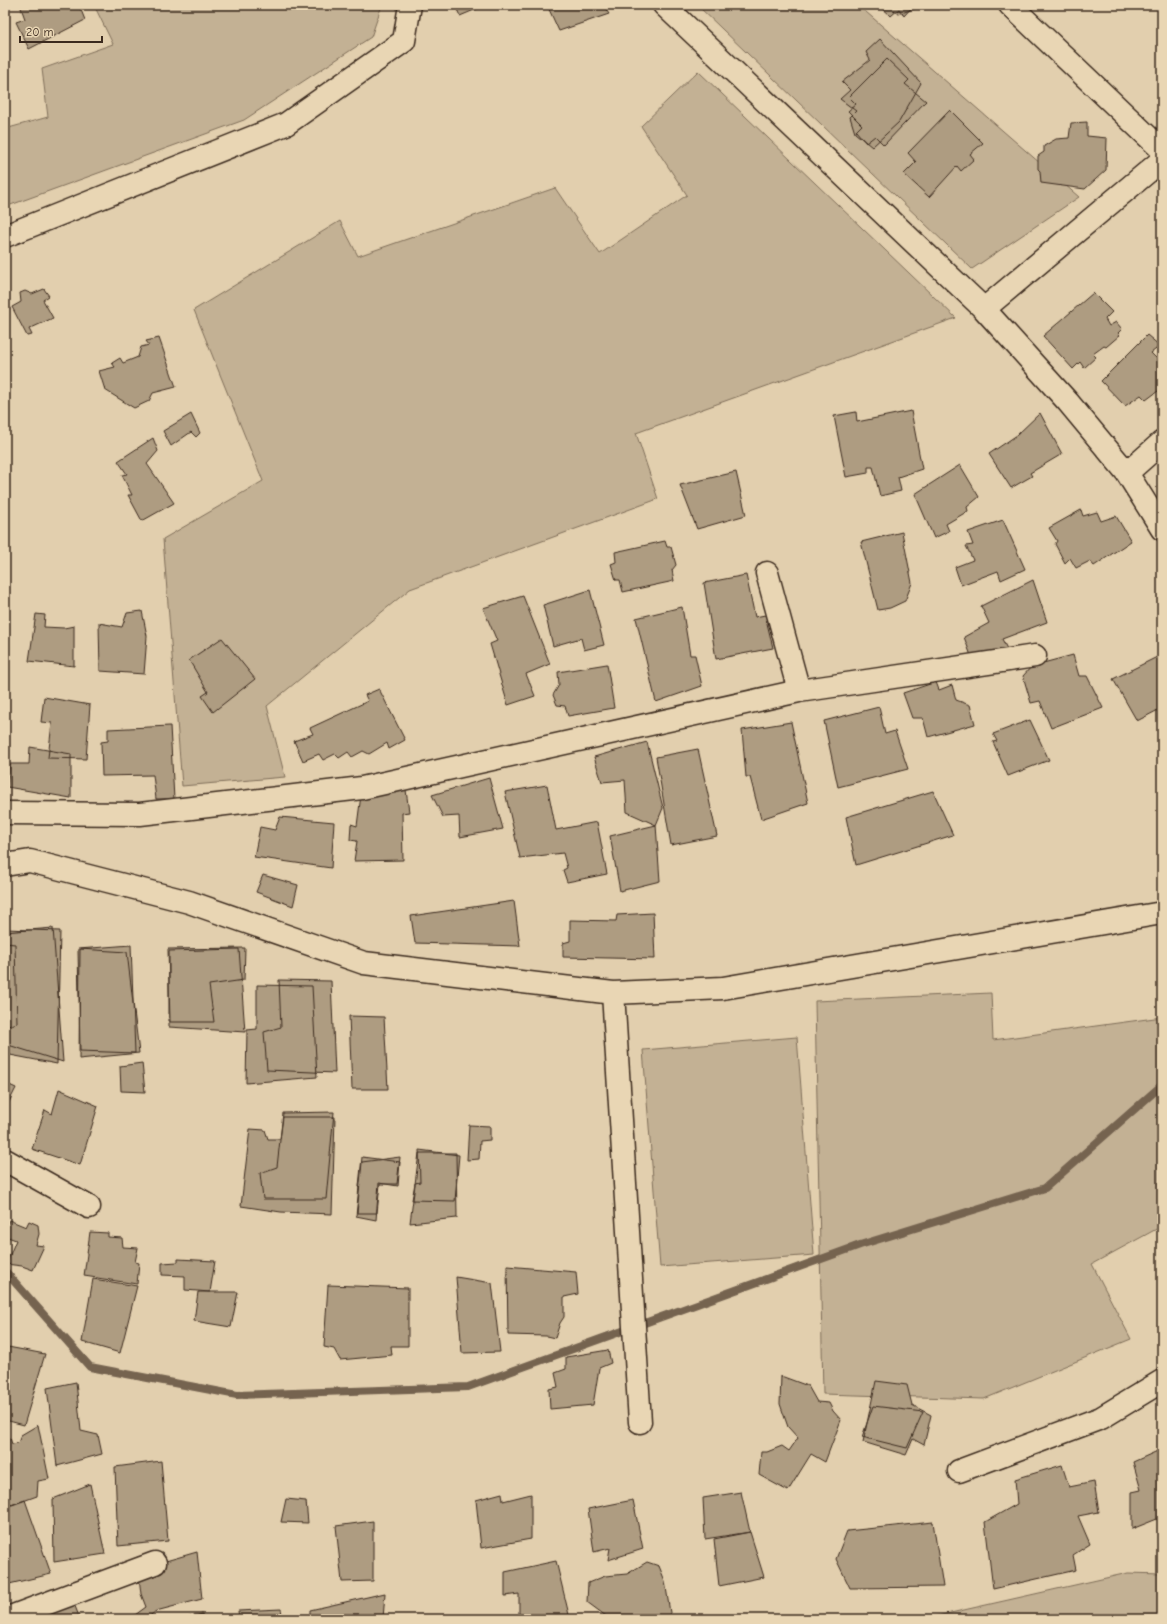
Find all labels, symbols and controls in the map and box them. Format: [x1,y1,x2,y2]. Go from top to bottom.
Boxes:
scale bar [20,18,102,44]
text: 20 m [26,25,54,39]

